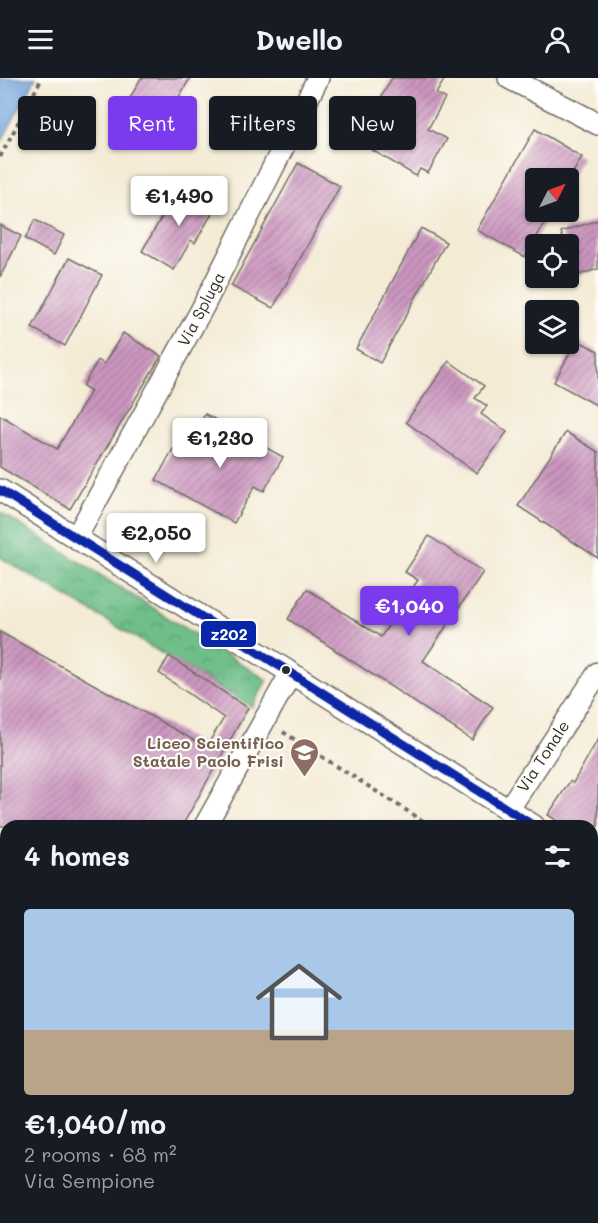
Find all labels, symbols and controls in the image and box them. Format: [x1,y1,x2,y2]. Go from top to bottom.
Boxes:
text: Dwello [255,22,343,57]
icon: menu [24,23,57,56]
icon: person [541,23,574,56]
chip: Buy [18,96,96,150]
chip: Rent [108,96,197,150]
chip: Filters [209,96,317,150]
chip: New [329,96,416,150]
north arrow [525,168,579,222]
map controls [525,168,579,354]
pin: €1,490 [130,176,228,227]
text: €1,490 [145,182,213,208]
button: locate [525,234,579,288]
street label: Via Spluga [172,268,229,350]
button: layers [525,300,579,354]
pin: €1,230 [171,418,269,469]
text: €1,230 [186,424,254,450]
pin: €2,050 [107,513,205,564]
text: €2,050 [121,519,191,545]
pin: €1,040 [360,586,458,637]
text: €1,040 [374,592,444,618]
line badge: z202 [200,620,257,648]
text: z202 [210,623,248,644]
unlabelled marker [280,664,292,676]
street label: Via Tonale [512,716,574,796]
place label: Liceo Scientifico Statale Paolo Frisi [133,732,284,771]
school or university icon: Liceo Scientifico Statale Paolo Frisi [289,736,321,778]
text: 4 homes [24,839,130,873]
icon: filters [541,840,574,873]
icon: home [245,948,353,1056]
text: €1,040/mo [24,1107,166,1141]
text: 2 rooms · 68 m² [24,1141,177,1167]
text: Via Sempione [24,1167,155,1193]

